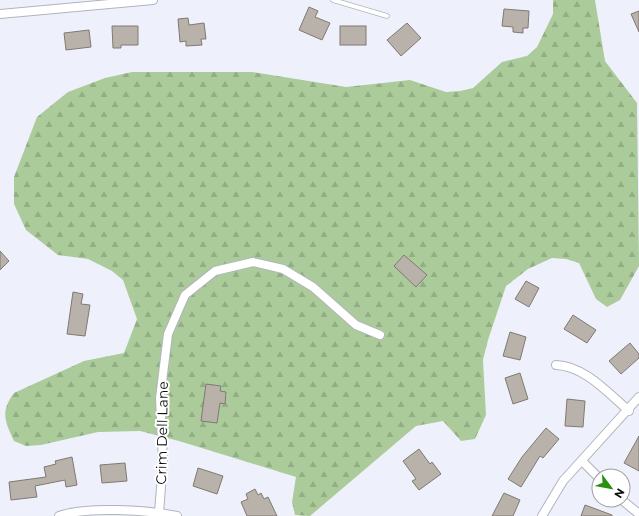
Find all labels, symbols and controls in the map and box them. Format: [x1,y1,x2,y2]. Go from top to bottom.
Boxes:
street label: Crim Dell Lane [152,381,172,485]
north arrow [591,468,631,508]
text: N [611,486,628,501]

